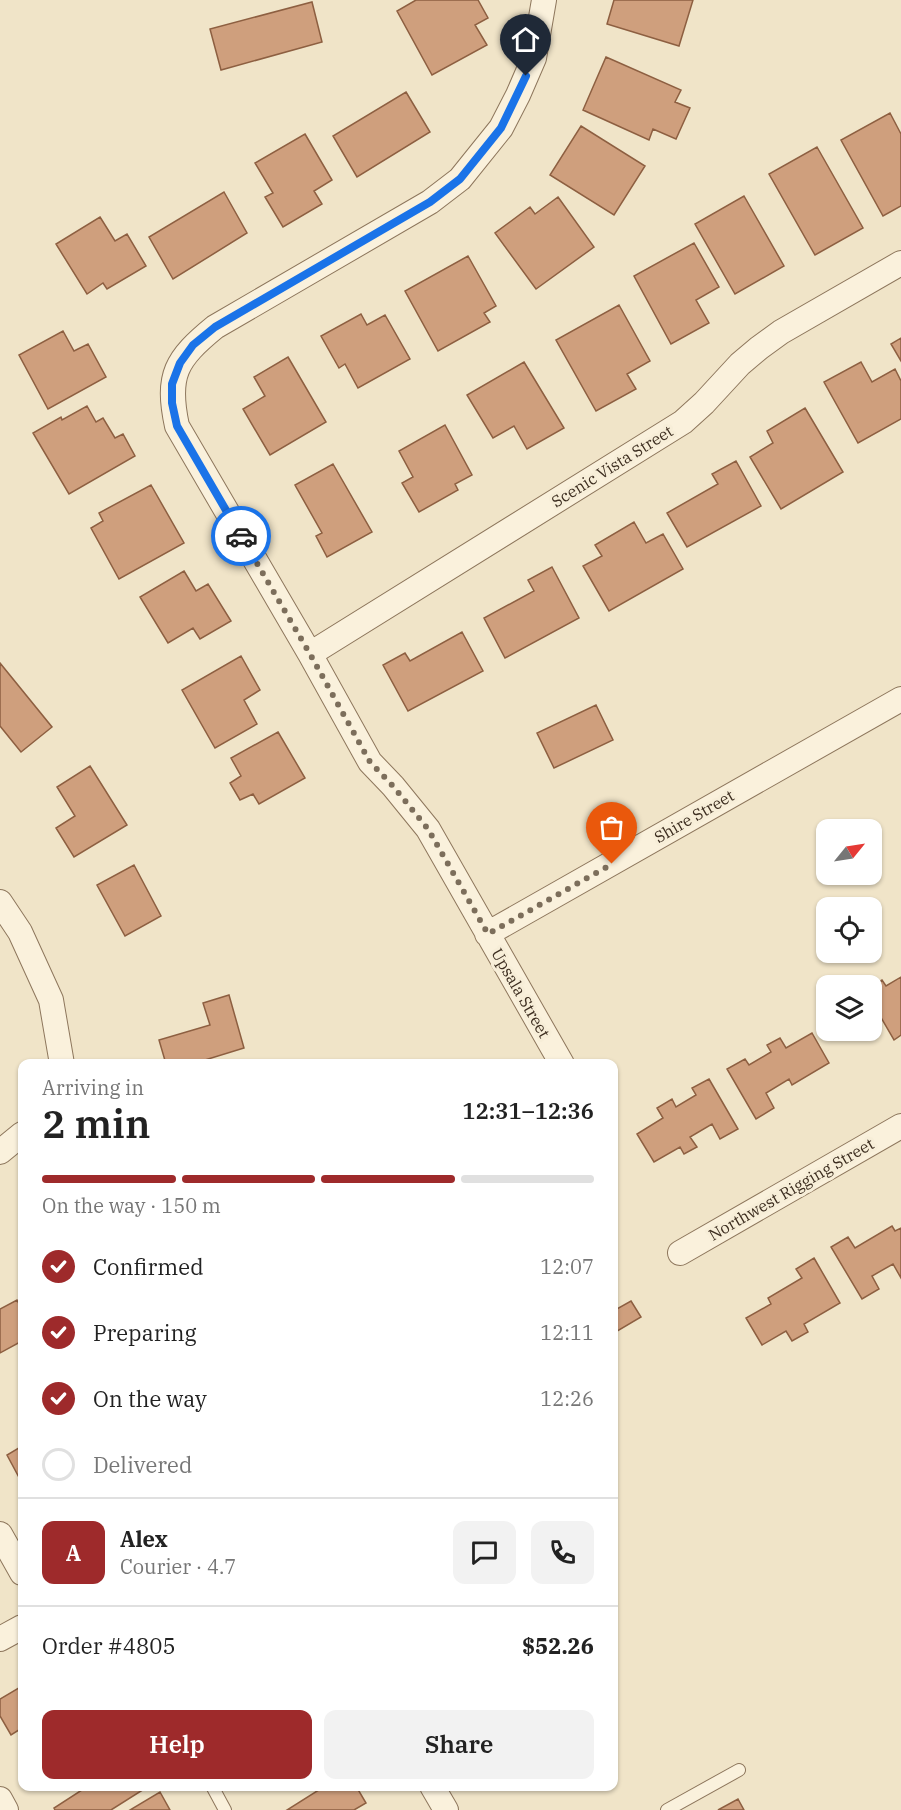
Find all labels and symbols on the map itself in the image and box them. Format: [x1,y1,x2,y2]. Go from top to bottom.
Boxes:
pin [500,14,551,76]
street label: Scenic Vista Street [548,420,677,511]
courier [211,506,271,566]
street label: Shire Street [651,785,738,847]
pin [586,802,637,864]
north arrow [816,819,882,885]
street label: Upsala Street [487,945,555,1042]
street label: Northwest Rigging Street [705,1133,878,1245]

